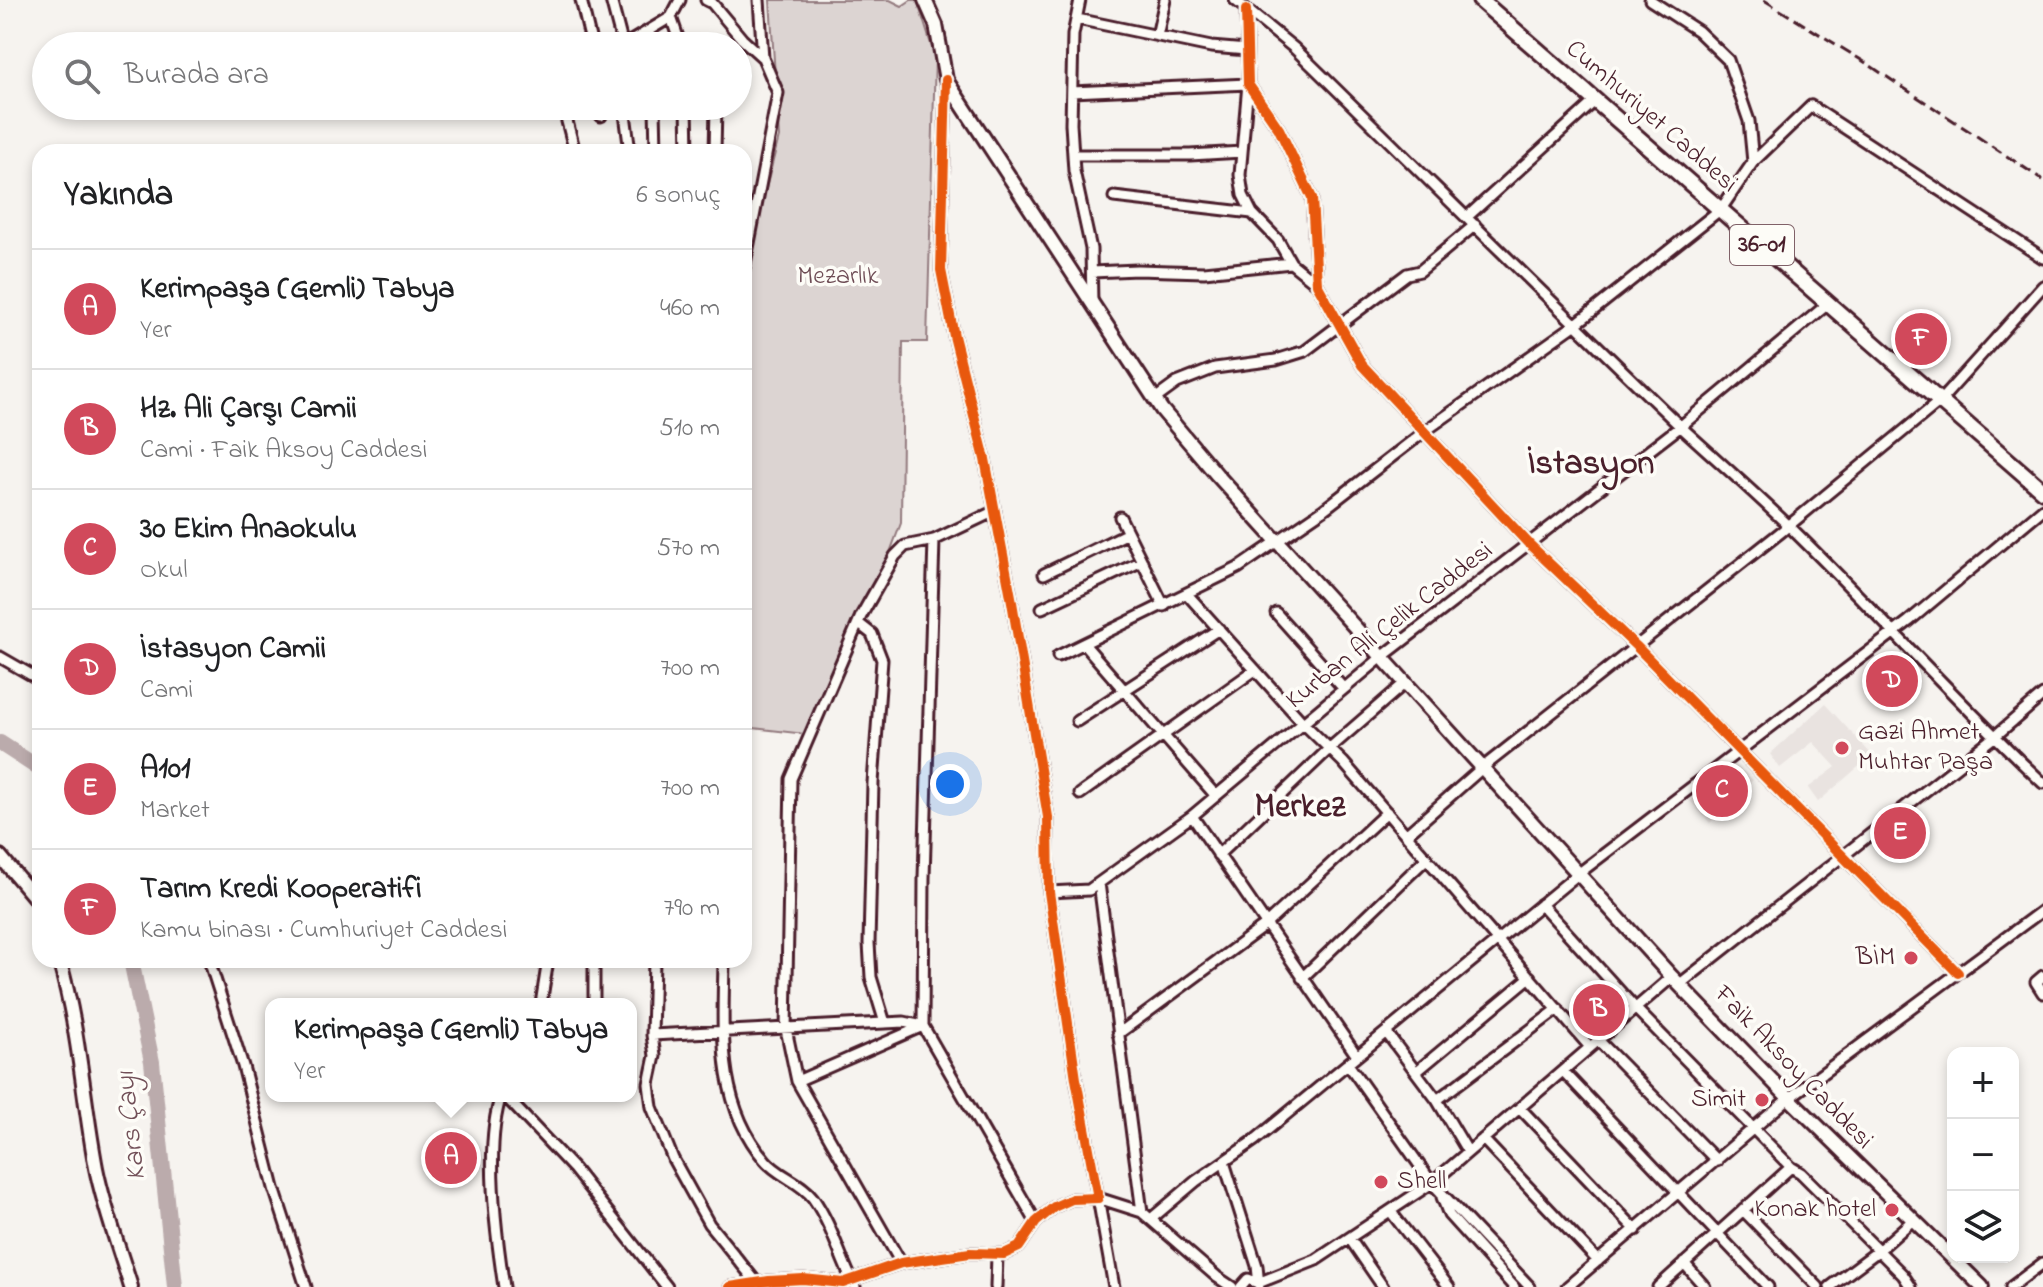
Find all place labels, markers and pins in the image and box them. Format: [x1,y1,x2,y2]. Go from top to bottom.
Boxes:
pin: F [1895,309,1947,369]
pin: D [1866,651,1918,711]
place label: Gazi Ahmet Muhtar Paşa [1858,714,1993,782]
marker: Gazi Ahmet Muhtar Paşa [1833,739,1851,757]
pin: C [1696,761,1748,821]
pin: E [1874,803,1926,863]
place label: BİM [1855,939,1895,977]
marker: BİM [1902,949,1920,967]
pin: B [1573,980,1625,1040]
place label: Simit [1691,1081,1746,1119]
marker: Simit [1753,1091,1771,1109]
pin: A [425,1128,477,1188]
place label: Shell [1397,1163,1446,1201]
marker: Shell [1372,1173,1390,1191]
place label: Konak hotel [1755,1191,1876,1229]
marker: Konak hotel [1883,1201,1901,1219]

